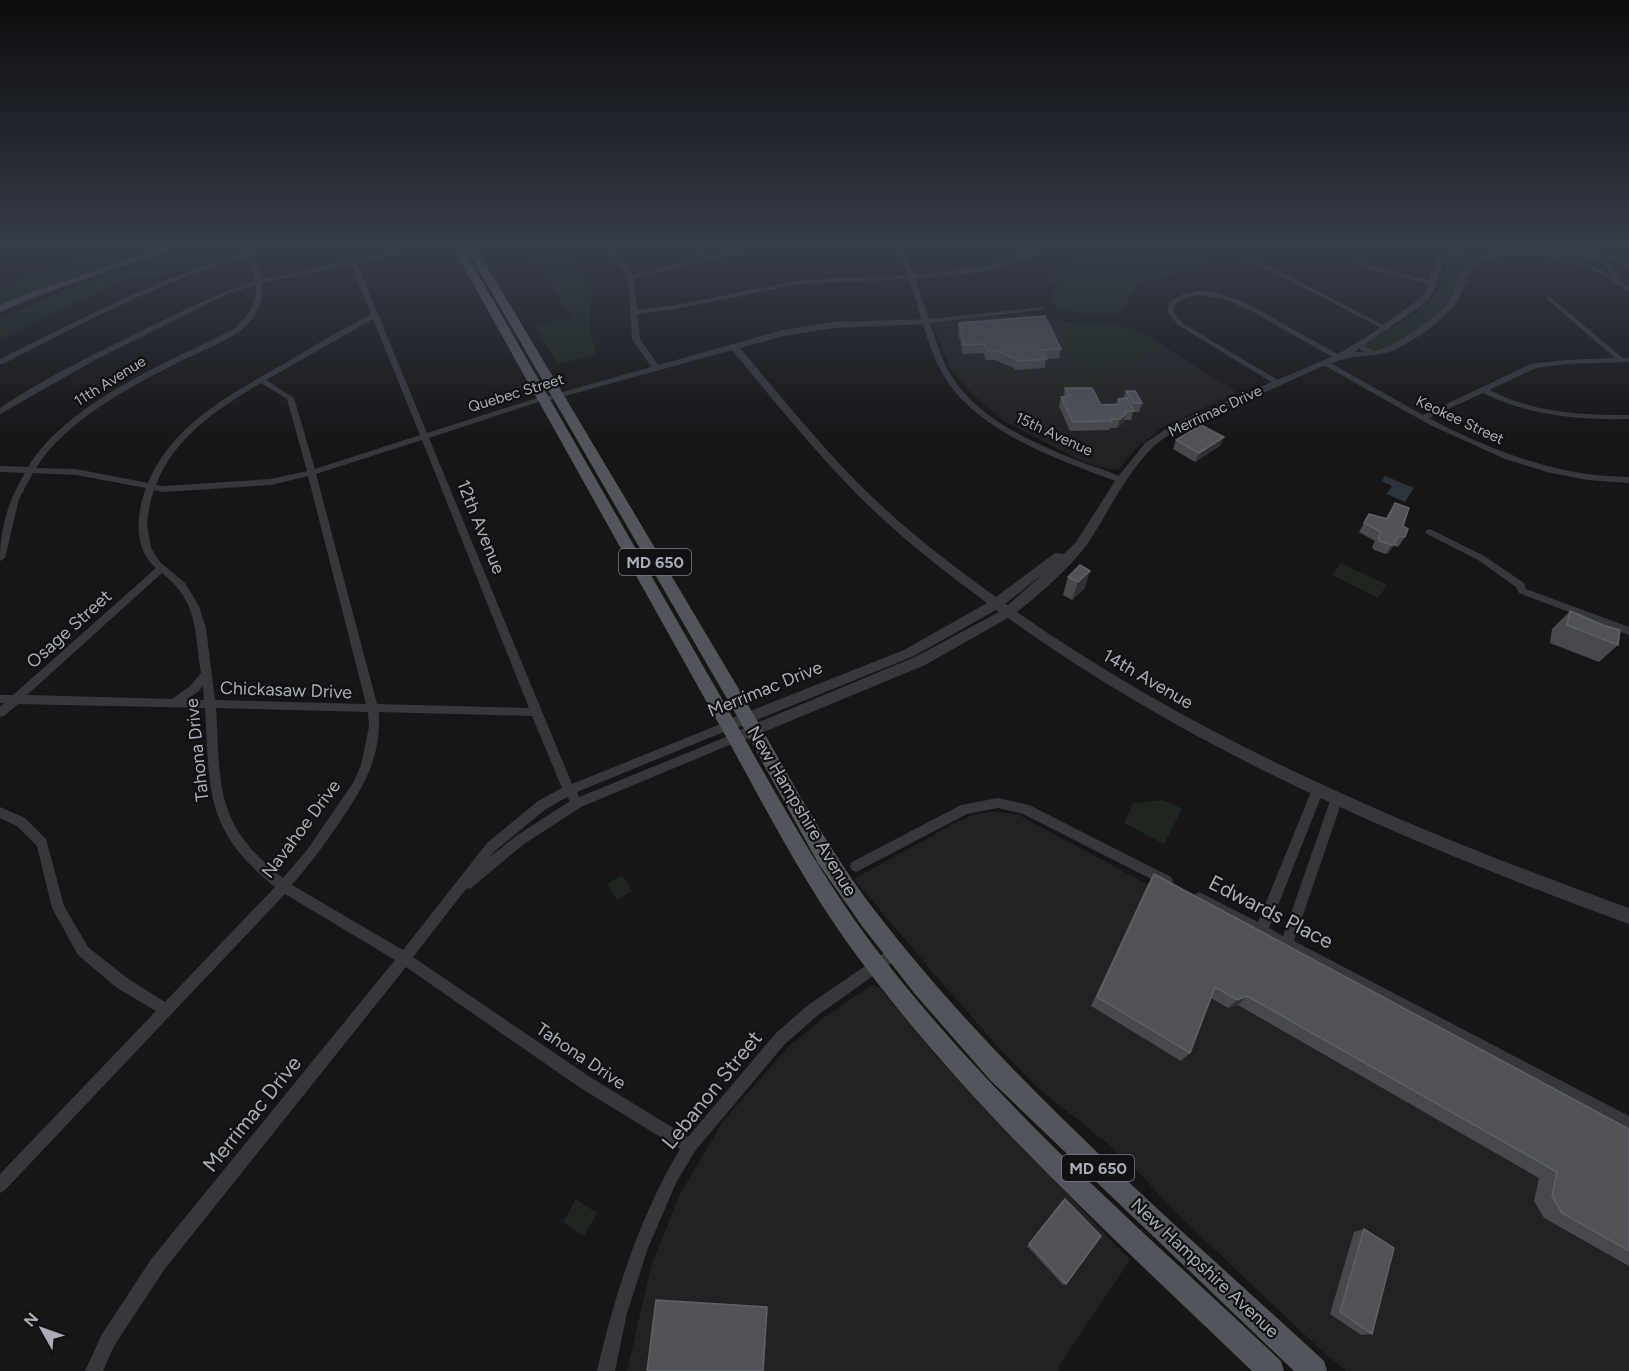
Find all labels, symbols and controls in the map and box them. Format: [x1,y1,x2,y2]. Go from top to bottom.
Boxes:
street label: 11th Avenue [71,352,149,410]
street label: Quebec Street [466,370,566,416]
street label: Merrimac Drive [1165,381,1265,441]
street label: Keokee Street [1413,392,1507,448]
street label: 15th Avenue [1012,408,1096,460]
street label: 12th Avenue [452,477,510,577]
road number: MD 650 [619,549,691,575]
street label: Osage Street [22,585,116,673]
street label: 14th Avenue [1099,644,1197,714]
street label: Merrimac Drive [704,656,826,722]
street label: Chickasaw Drive [220,677,353,703]
street label: Tahona Drive [181,697,213,803]
street label: New Hampshire Avenue [742,722,862,900]
street label: Navahoe Drive [257,775,345,883]
street label: Edwards Place [1205,869,1338,954]
street label: Tahona Drive [532,1018,630,1094]
street label: Lebanon Street [656,1025,767,1154]
street label: Merrimac Drive [197,1051,306,1177]
road number: MD 650 [1062,1155,1134,1181]
street label: New Hampshire Avenue [1126,1194,1284,1343]
north arrow [12,1299,72,1359]
text: N [20,1309,42,1331]

